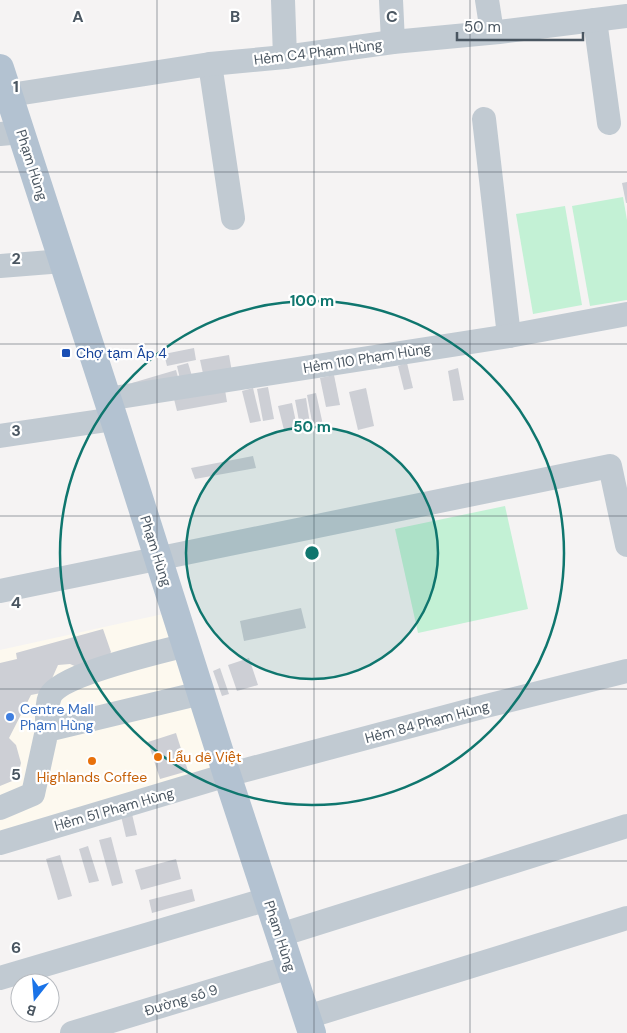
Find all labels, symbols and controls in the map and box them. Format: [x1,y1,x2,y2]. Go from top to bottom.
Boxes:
text: A [72,6,84,27]
text: B [230,6,240,27]
text: C [386,6,398,27]
scale bar [457,10,583,42]
text: 50 m [464,17,501,37]
street label: Hẻm C4 Phạm Hùng [253,35,383,69]
text: 1 [13,76,19,97]
street label: Phạm Hùng [12,127,52,203]
text: 2 [11,248,21,269]
text: 100 m [290,291,334,311]
street label: Hẻm 110 Phạm Hùng [302,339,432,377]
place label: Chợ tạm Ấp 4 [76,344,167,362]
marker: Chợ tạm Ấp 4 [60,347,72,359]
text: 50 m [293,417,331,437]
text: 3 [11,420,21,441]
street label: Phạm Hùng [136,513,176,589]
centre of rings [303,544,321,562]
text: 4 [11,592,21,613]
street label: Hẻm 84 Phạm Hùng [363,697,491,747]
place label: Centre Mall Phạm Hùng [20,700,94,734]
marker: Centre Mall Phạm Hùng [4,711,16,723]
place label: Lẩu dê Việt [168,748,241,766]
marker: Lẩu dê Việt [152,751,164,763]
marker: Highlands Coffee [86,755,98,767]
text: 5 [11,764,21,785]
place label: Highlands Coffee [37,768,147,786]
street label: Hẻm 51 Phạm Hùng [52,783,176,835]
street label: Phạm Hùng [260,898,300,974]
text: 6 [11,937,21,958]
north arrow [10,973,60,1023]
street label: Đường số 9 [142,980,220,1020]
text: B [24,1001,38,1020]

